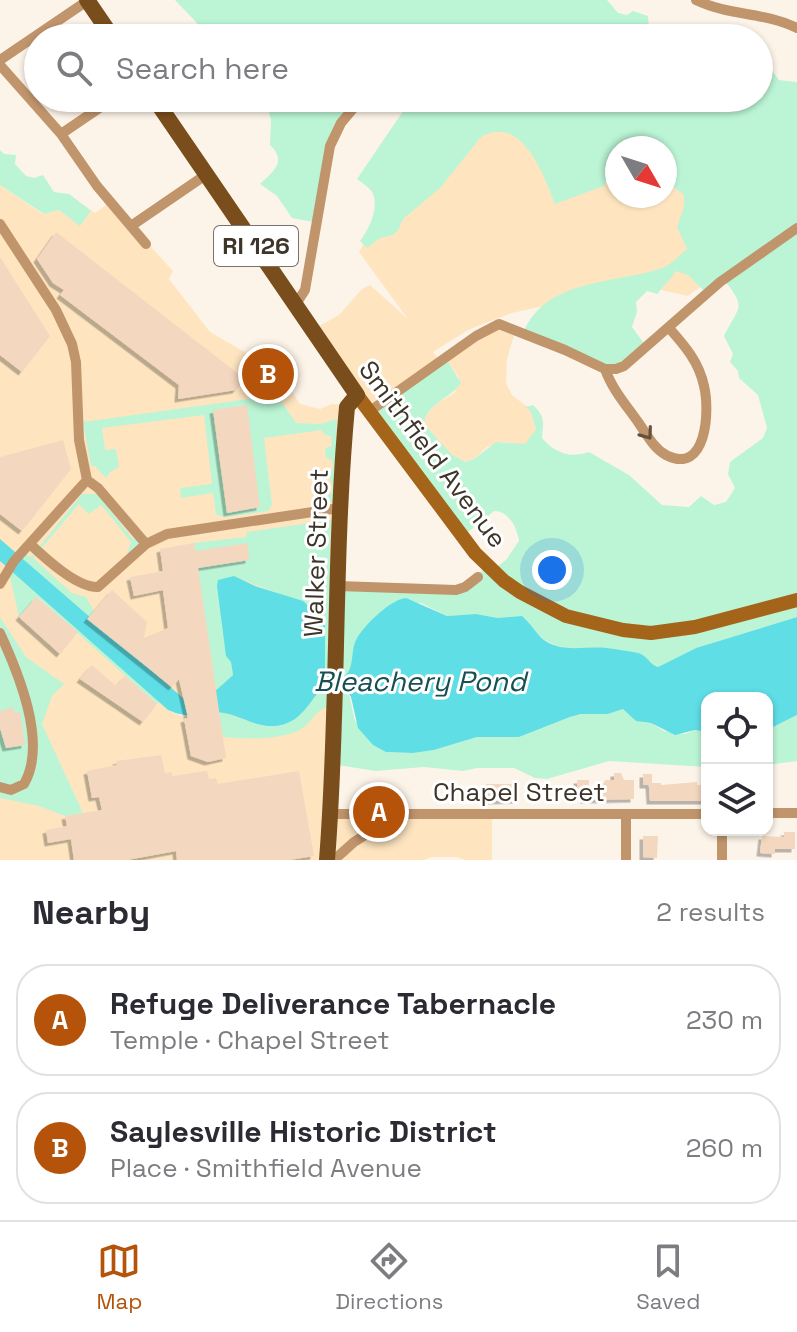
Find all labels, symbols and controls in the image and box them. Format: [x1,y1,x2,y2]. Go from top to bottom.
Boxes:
search box [24,24,773,112]
icon: search [52,46,96,90]
text: Search here [116,49,289,88]
north arrow [605,136,677,208]
road number: RI 126 [214,226,298,266]
pin: B [242,344,294,404]
street label: Smithfield Avenue [351,353,515,555]
one-way arrow [637,426,652,440]
street label: Walker Street [296,468,336,638]
your location [532,550,572,590]
water label: Bleachery Pond [314,663,529,699]
map controls [701,692,773,836]
button: locate [701,692,773,764]
button: layers [701,764,773,836]
street label: Chapel Street [433,775,605,809]
pin: A [353,782,405,842]
text: Nearby [32,891,150,934]
text: 2 results [656,895,765,929]
text: Refuge Deliverance Tabernacle [110,984,556,1023]
text: A [52,1003,68,1037]
text: 230 m [686,1003,763,1037]
text: Temple · Chapel Street [110,1023,389,1057]
text: Saylesville Historic District [110,1112,497,1151]
text: B [51,1131,69,1165]
text: 260 m [686,1131,763,1165]
text: Place · Smithfield Avenue [110,1151,422,1185]
tab: Map [97,1239,142,1315]
tab: Directions [335,1239,443,1315]
tab: Saved [636,1239,700,1315]

